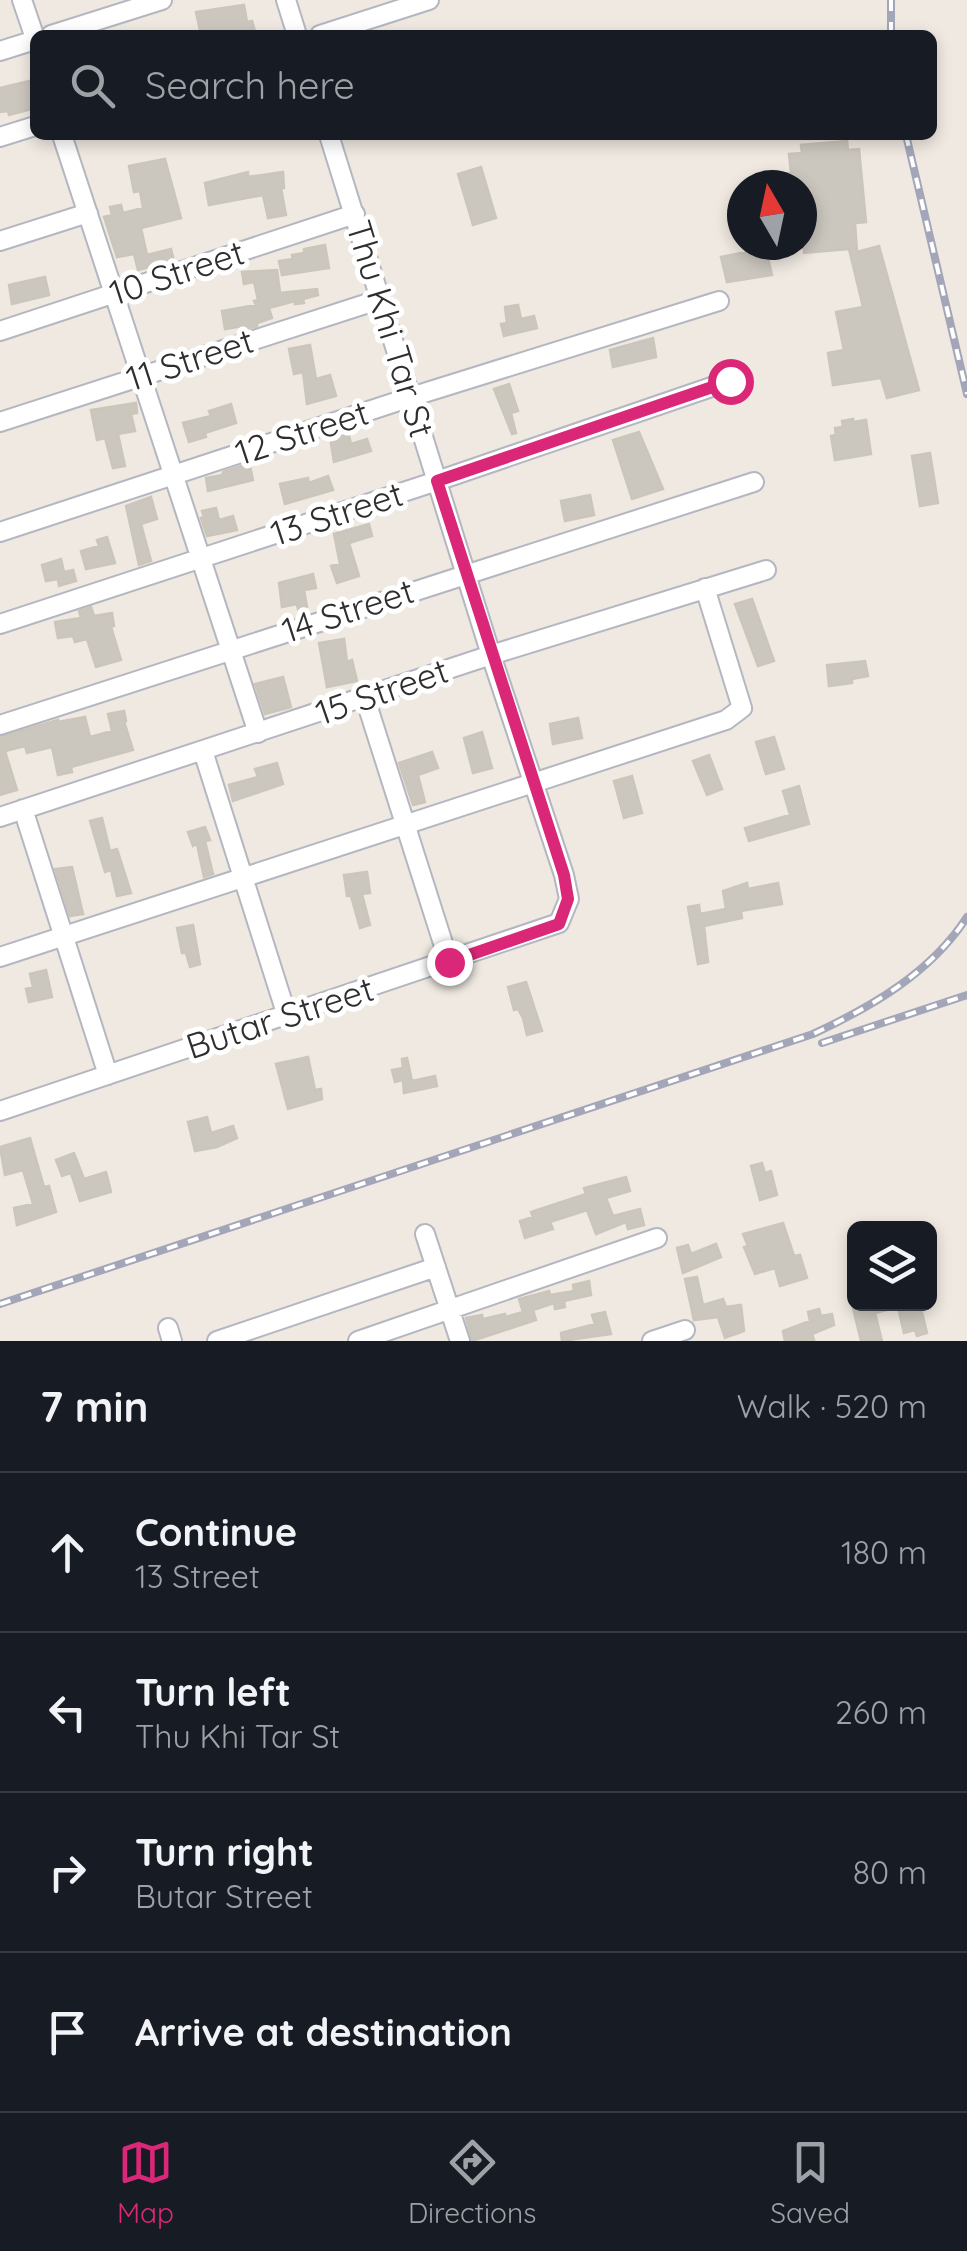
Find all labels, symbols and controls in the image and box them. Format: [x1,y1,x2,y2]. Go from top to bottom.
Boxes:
search box [30,30,937,140]
icon: search [65,58,120,113]
text: Search here [145,61,355,109]
north arrow [727,170,817,260]
street label: Thu Khi Tar St [337,215,445,442]
street label: 10 Street [104,230,250,314]
street label: 11 Street [121,318,259,400]
route start [708,359,754,405]
street label: 12 Street [229,390,374,474]
street label: 13 Street [265,471,408,555]
street label: 14 Street [276,568,419,652]
street label: 15 Street [310,648,454,734]
route end [427,940,473,986]
street label: Butar Street [180,966,379,1068]
map controls [847,1221,937,1311]
button: layers [847,1221,937,1311]
text: 7 min [40,1380,149,1433]
text: Walk · 520 m [737,1386,927,1426]
text: Continue [135,1508,297,1556]
icon: ahead [40,1525,95,1580]
text: 180 m [841,1532,927,1572]
text: 13 Street [135,1556,260,1596]
text: Turn left [135,1668,291,1716]
icon: left [40,1685,95,1740]
text: 260 m [835,1692,927,1732]
text: Thu Khi Tar St [135,1716,340,1756]
text: Turn right [135,1828,314,1876]
icon: right [40,1845,95,1900]
text: 80 m [853,1852,927,1892]
text: Butar Street [135,1876,313,1916]
icon: arrive [40,2005,95,2060]
text: Arrive at destination [135,2008,512,2056]
tab: Map [117,2135,174,2230]
tab: Directions [408,2135,536,2230]
tab: Saved [770,2135,850,2230]

